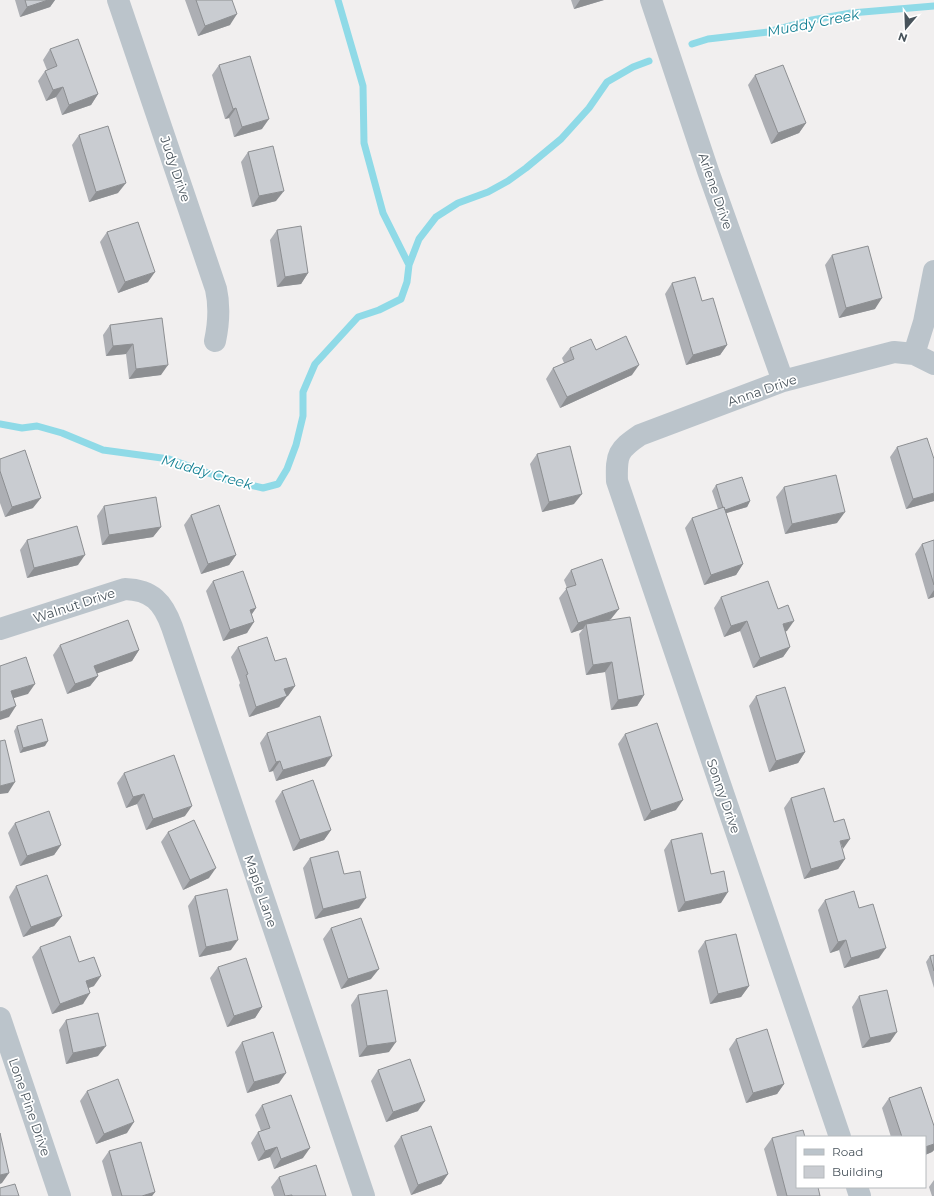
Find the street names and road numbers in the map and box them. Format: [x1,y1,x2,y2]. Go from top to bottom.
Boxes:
street label: Judy Drive [157,133,195,204]
street label: Arlene Drive [695,151,737,232]
street label: Anna Drive [725,371,799,409]
street label: Walnut Drive [31,584,117,626]
street label: Sonny Drive [704,757,744,836]
street label: Maple Lane [241,853,281,929]
street label: Lone Pine Drive [6,1056,54,1158]

